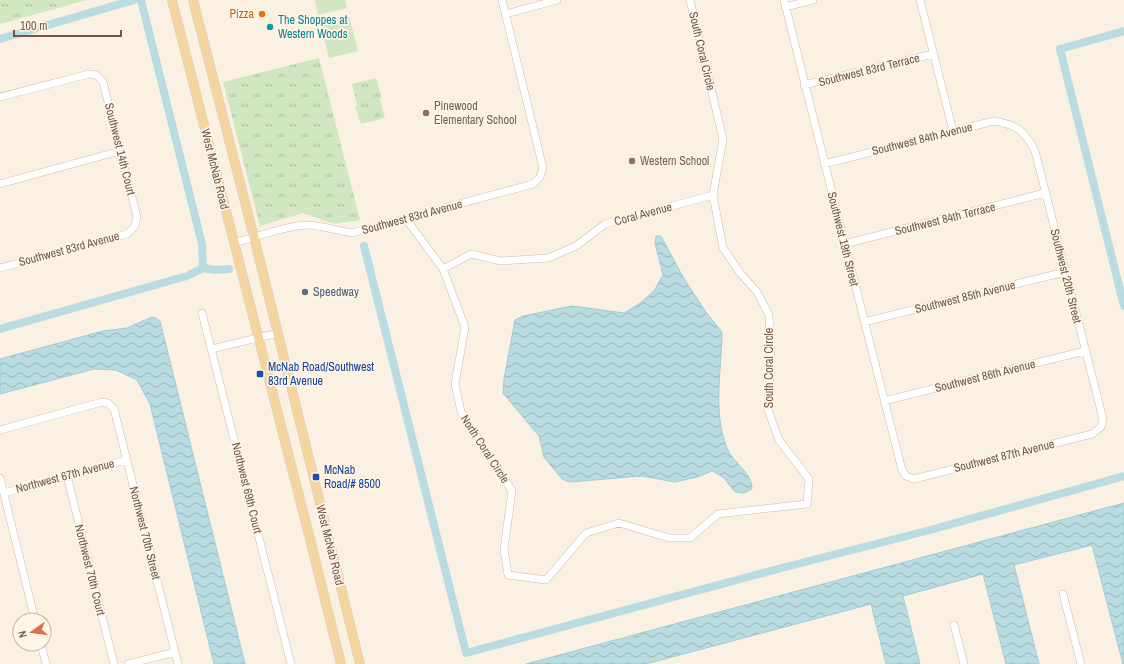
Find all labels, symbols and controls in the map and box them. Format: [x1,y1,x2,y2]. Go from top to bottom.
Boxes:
place label: Pizza [229,6,255,22]
marker: Pizza [257,9,267,19]
street label: South Coral Circle [685,10,719,92]
scale bar [14,12,121,38]
place label: The Shoppes at Western Woods [278,12,348,42]
text: 100 m [20,18,47,34]
marker: The Shoppes at Western Woods [265,22,275,32]
street label: Southwest 83rd Terrace [817,50,921,90]
place label: Pinewood Elementary School [434,98,517,128]
street label: Southwest 14th Court [101,101,139,197]
marker: Pinewood Elementary School [421,108,431,118]
street label: Southwest 84th Avenue [870,119,974,159]
street label: West McNab Road [197,127,233,211]
place label: Western School [640,153,709,169]
marker: Western School [627,156,637,166]
street label: Southwest 19th Street [824,190,863,288]
street label: Southwest 83rd Avenue [360,196,464,238]
street label: Coral Avenue [612,199,674,229]
street label: Southwest 84th Terrace [893,199,997,239]
street label: Southwest 20th Street [1047,227,1086,325]
street label: Southwest 83rd Avenue [17,228,121,270]
street label: Southwest 85th Avenue [913,277,1017,317]
place label: Speedway [313,284,359,300]
marker: Speedway [300,287,310,297]
street label: South Coral Circle [761,328,777,408]
street label: Southwest 86th Avenue [933,356,1037,396]
place label: McNab Road/Southwest 83rd Avenue [268,359,374,389]
marker: McNab Road/Southwest 83rd Avenue [255,369,265,379]
street label: North Coral Circle [457,412,513,486]
street label: Southwest 87th Avenue [952,436,1056,476]
street label: Northwest 69th Court [228,441,266,535]
street label: Northwest 67th Avenue [14,455,116,497]
place label: McNab Road/# 8500 [324,462,380,492]
marker: McNab Road/# 8500 [311,472,321,482]
street label: Northwest 70th Street [126,485,164,581]
street label: West McNab Road [312,503,348,587]
street label: Northwest 70th Court [71,523,109,617]
north arrow [12,612,52,652]
text: N [15,630,30,639]

